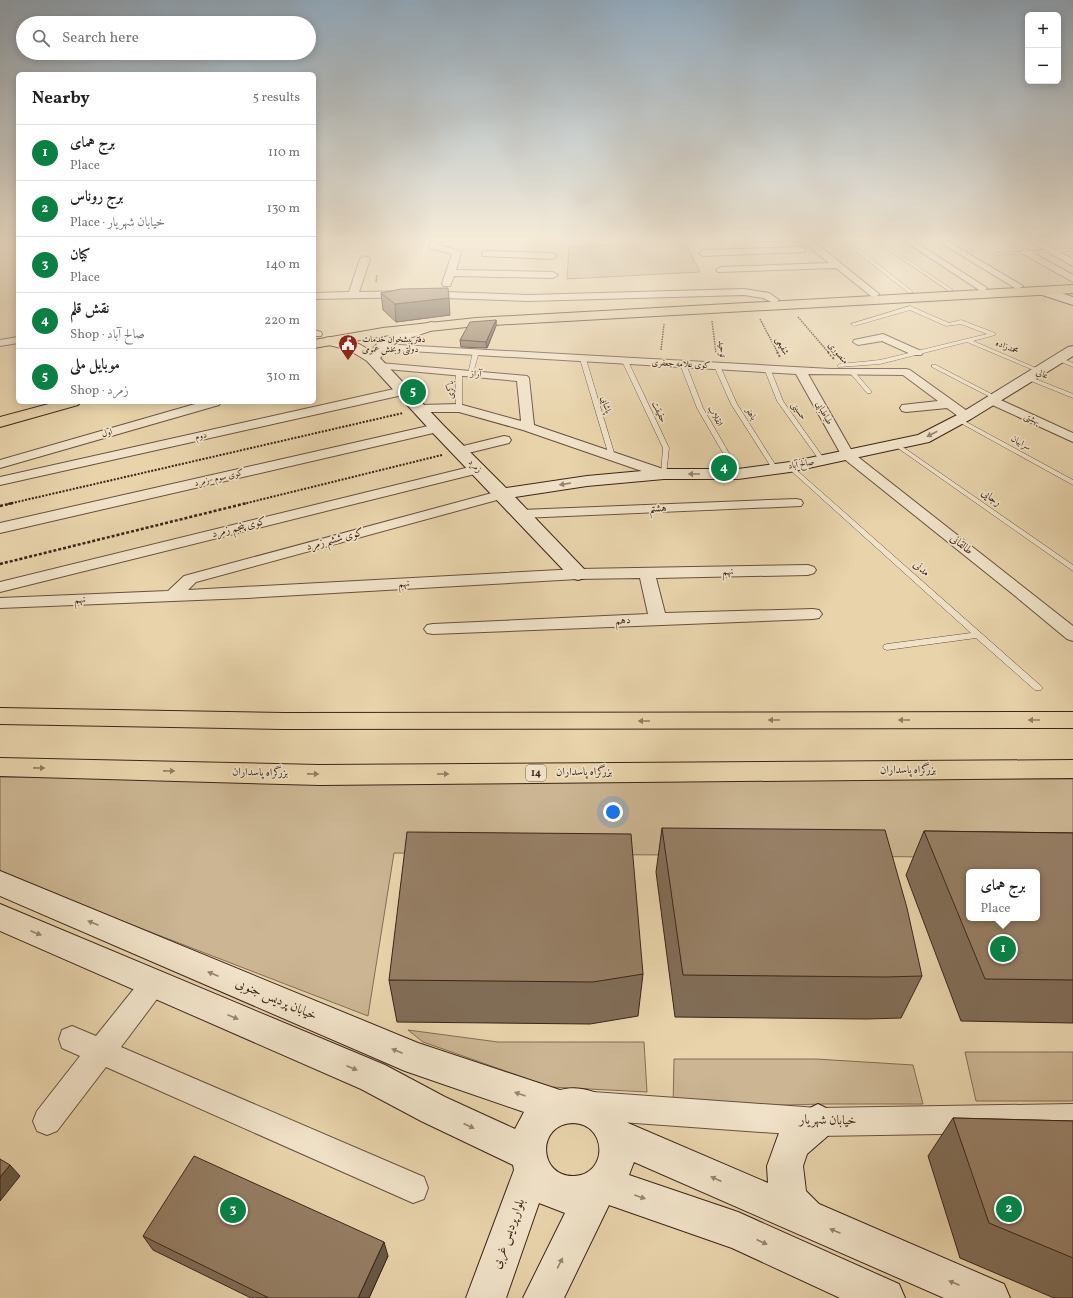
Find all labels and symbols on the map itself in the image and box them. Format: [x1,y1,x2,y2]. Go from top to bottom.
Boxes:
public building icon: دفترپیشخوان خدمات دولتی وبخش عمومی [337,333,359,361]
place label: دفترپیشخوان خدمات دولتی وبخش عمومی [362,333,426,356]
street label: شفیعی [772,335,792,357]
street label: محمدزاده [994,336,1021,358]
street label: منصوری [825,339,851,367]
street label: توحید [715,340,730,359]
street label: کوی علامه جعفری [651,356,711,372]
street label: عالی [1034,366,1050,382]
street label: آراز [469,367,483,381]
pin: 5 [400,377,426,407]
street label: باکری [444,381,457,399]
street label: پاشایی [597,395,615,416]
street label: حقیقت [648,399,670,425]
street label: حسینی [788,399,810,423]
street label: طباطبایی [812,399,836,427]
street label: انقلاب [704,403,726,429]
street label: باهنر [742,404,760,423]
street label: بهشتی [1022,410,1042,428]
street label: اول [100,425,114,441]
street label: دوم [194,428,208,445]
one-way arrow [926,431,937,438]
street label: سرابیان [1009,432,1033,454]
pin: 4 [711,453,737,483]
street label: صالح آباد [787,455,815,474]
street label: زمرد [465,456,485,476]
street label: کوی سوم -زمرد [193,466,245,491]
one-way arrow [687,471,700,477]
one-way arrow [558,482,571,488]
street label: رجایی [978,486,1004,510]
street label: هشتم [649,501,667,519]
street label: کوی پنجم زمرد [210,514,268,544]
street label: کوی ششم زمرد [305,525,366,557]
street label: طالقانی [946,531,976,559]
street label: مدنی [909,558,933,580]
street label: نهم [722,564,734,582]
street label: نهم [398,576,410,594]
street label: نهم [74,592,86,610]
street label: دهم [615,613,631,631]
one-way arrow [767,717,780,723]
one-way arrow [897,717,910,723]
one-way arrow [1027,717,1040,723]
one-way arrow [637,718,650,724]
street label: بزرگراه پاسداران [880,762,936,778]
street label: بزرگراه پاسداران [232,764,288,781]
street label: بزرگراه پاسداران [556,764,612,780]
one-way arrow [33,765,46,771]
road number: 14 [526,765,546,781]
one-way arrow [163,768,176,774]
one-way arrow [437,770,449,777]
one-way arrow [307,771,319,778]
your location [603,802,623,822]
one-way arrow [86,919,98,925]
one-way arrow [30,930,42,936]
pin: 1 [990,934,1016,964]
one-way arrow [206,970,218,976]
street label: خیابان پردیس جنوبی [232,975,320,1025]
one-way arrow [227,1014,238,1020]
one-way arrow [391,1048,402,1054]
one-way arrow [346,1065,358,1071]
one-way arrow [513,1091,525,1097]
street label: خیابان شهریار [797,1111,857,1130]
one-way arrow [463,1123,474,1129]
one-way arrow [709,1176,721,1182]
pin: 2 [996,1194,1022,1224]
pin: 3 [220,1195,246,1225]
one-way arrow [634,1195,646,1201]
street label: بلوار پردیس غربی [488,1196,530,1272]
one-way arrow [828,1228,840,1234]
one-way arrow [756,1239,767,1245]
one-way arrow [557,1257,563,1269]
one-way arrow [948,1279,960,1285]

